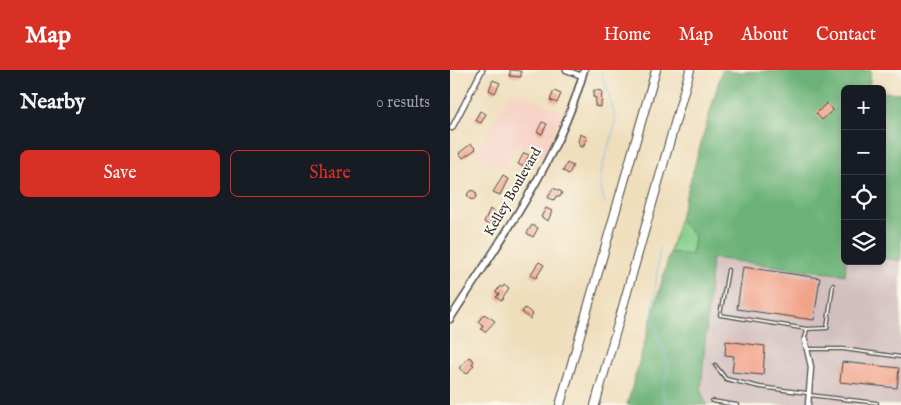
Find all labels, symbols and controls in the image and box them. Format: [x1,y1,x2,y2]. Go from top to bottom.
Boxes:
text: Map [25,20,71,51]
text: Home [604,24,651,47]
text: Map [679,24,713,47]
text: About [741,24,788,47]
text: Contact [816,24,876,47]
map controls [841,85,886,265]
button: + [841,85,886,130]
text: Nearby [20,89,85,116]
text: 0 results [376,93,430,113]
button: − [841,130,886,175]
street label: Kelley Boulevard [480,144,546,240]
button: Save [20,150,220,197]
button: Share [230,150,430,197]
button: locate [841,175,886,220]
button: layers [841,220,886,265]

